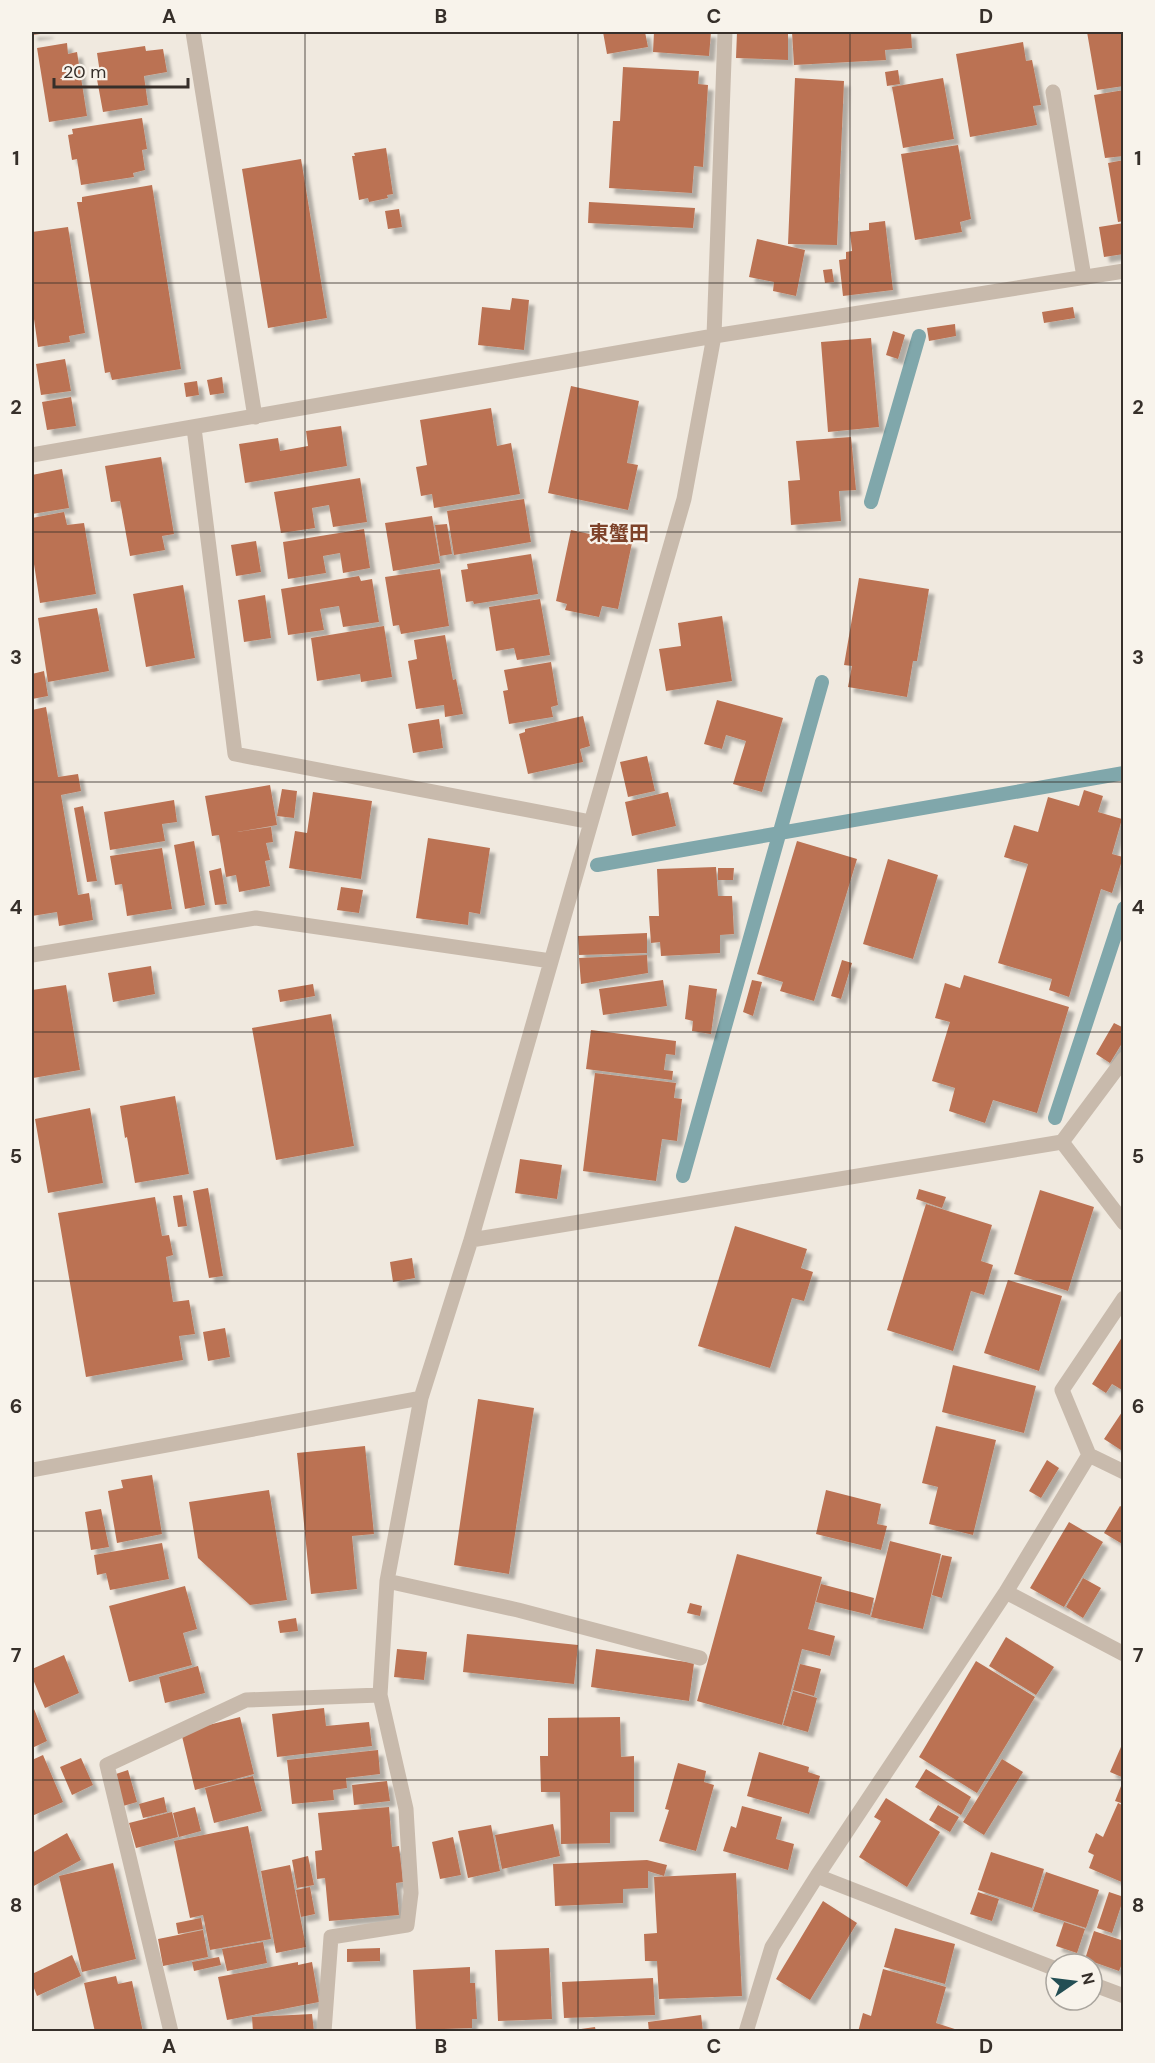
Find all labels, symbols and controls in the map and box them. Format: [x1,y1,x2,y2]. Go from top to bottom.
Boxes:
text: A [162,3,176,29]
text: B [435,3,447,29]
text: C [707,3,721,29]
text: D [979,3,993,29]
scale bar [54,51,188,89]
text: 20 m [63,60,106,84]
text: 1 [12,145,20,171]
text: 1 [1134,145,1142,171]
text: 2 [10,394,22,420]
text: 2 [1132,394,1144,420]
district label: 東蟹田 [589,520,649,546]
text: 3 [10,644,22,670]
text: 3 [1132,644,1144,670]
text: 4 [10,894,23,920]
text: 4 [1132,894,1145,920]
text: 5 [10,1143,22,1169]
text: 5 [1132,1143,1144,1169]
text: 6 [10,1393,22,1419]
text: 6 [1132,1393,1144,1419]
text: 7 [11,1642,22,1668]
text: 7 [1133,1642,1144,1668]
text: 8 [10,1892,22,1918]
text: 8 [1132,1892,1144,1918]
north arrow [1044,1952,1104,2012]
text: N [1076,1970,1100,1987]
text: A [162,2033,176,2059]
text: B [435,2033,447,2059]
text: C [707,2033,721,2059]
text: D [979,2033,993,2059]

